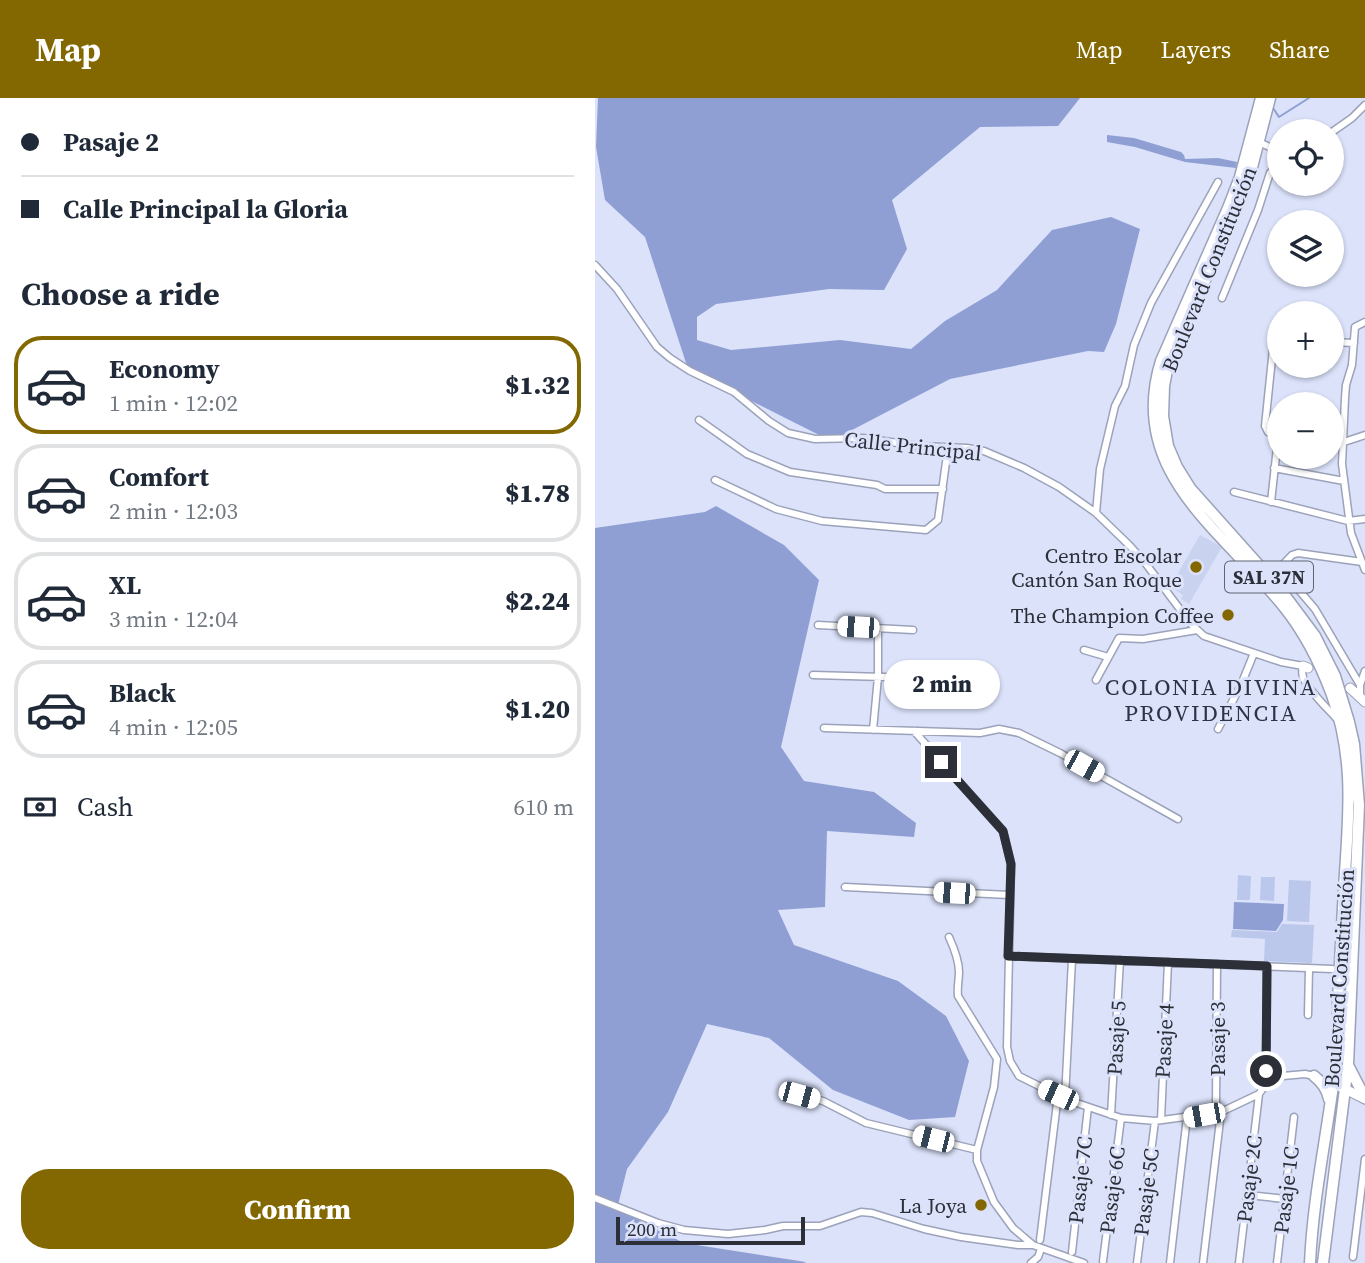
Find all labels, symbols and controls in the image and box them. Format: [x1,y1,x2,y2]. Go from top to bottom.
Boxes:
text: Map [35,27,101,72]
text: Map [1076,33,1123,66]
text: Layers [1161,33,1231,66]
text: Share [1269,33,1330,66]
map controls [1267,119,1344,469]
button: locate [1267,119,1344,196]
text: Pasaje 2 [63,124,159,160]
street label: Boulevard Constitución [1155,162,1264,376]
text: Calle Principal la Gloria [63,191,348,227]
button: layers [1267,210,1344,287]
text: Choose a ride [21,272,220,316]
button: + [1267,301,1344,378]
text: Economy [109,351,220,387]
icon: car [25,354,88,417]
text: $1.32 [505,367,570,403]
text: 1 min · 12:02 [109,387,238,419]
button: − [1267,392,1344,469]
street label: Calle Principal [843,424,983,468]
text: Comfort [109,459,209,495]
icon: car [25,462,88,525]
text: $1.78 [505,475,570,511]
text: 2 min · 12:03 [109,495,238,527]
place label: Centro Escolar Cantón San Roque [1011,541,1182,594]
marker: Centro Escolar Cantón San Roque [1188,559,1204,575]
road number: SAL 37N [1225,562,1313,592]
text: XL [109,567,141,603]
icon: car [25,570,88,633]
text: $2.24 [505,583,570,619]
place label: The Champion Coffee [1011,601,1214,630]
text: 3 min · 12:04 [109,603,238,635]
marker: The Champion Coffee [1220,607,1236,623]
car [837,615,880,639]
callout: 2 min [883,660,999,710]
text: 2 min [912,668,972,700]
district label: COLONIA DIVINA PROVIDENCIA [1105,671,1317,729]
text: Black [109,675,176,711]
icon: car [25,678,88,741]
text: $1.20 [505,691,570,727]
text: 4 min · 12:05 [109,711,238,743]
route end [925,746,957,778]
car [1061,747,1108,785]
icon: cash [21,788,59,826]
text: Cash [77,789,133,825]
text: 610 m [513,791,574,823]
street label: Boulevard Constitución [1317,867,1361,1088]
car [933,881,976,905]
street label: Pasaje 5 [1100,1000,1132,1076]
street label: Pasaje 4 [1148,1002,1180,1079]
street label: Pasaje 3 [1203,1002,1232,1076]
route start [1250,1055,1282,1087]
car [1035,1077,1082,1113]
car [776,1079,823,1111]
car [1182,1101,1227,1129]
car [911,1124,956,1154]
street label: Pasaje 2C [1229,1134,1269,1224]
street label: Pasaje 7C [1061,1135,1099,1225]
street label: Pasaje 6C [1092,1145,1132,1235]
street label: Pasaje 1C [1266,1145,1306,1235]
street label: Pasaje 5C [1126,1147,1166,1237]
button: Confirm [21,1169,574,1249]
place label: La Joya [899,1191,967,1220]
marker: La Joya [973,1197,989,1213]
scale bar [616,1214,805,1246]
text: 200 m [627,1216,677,1242]

